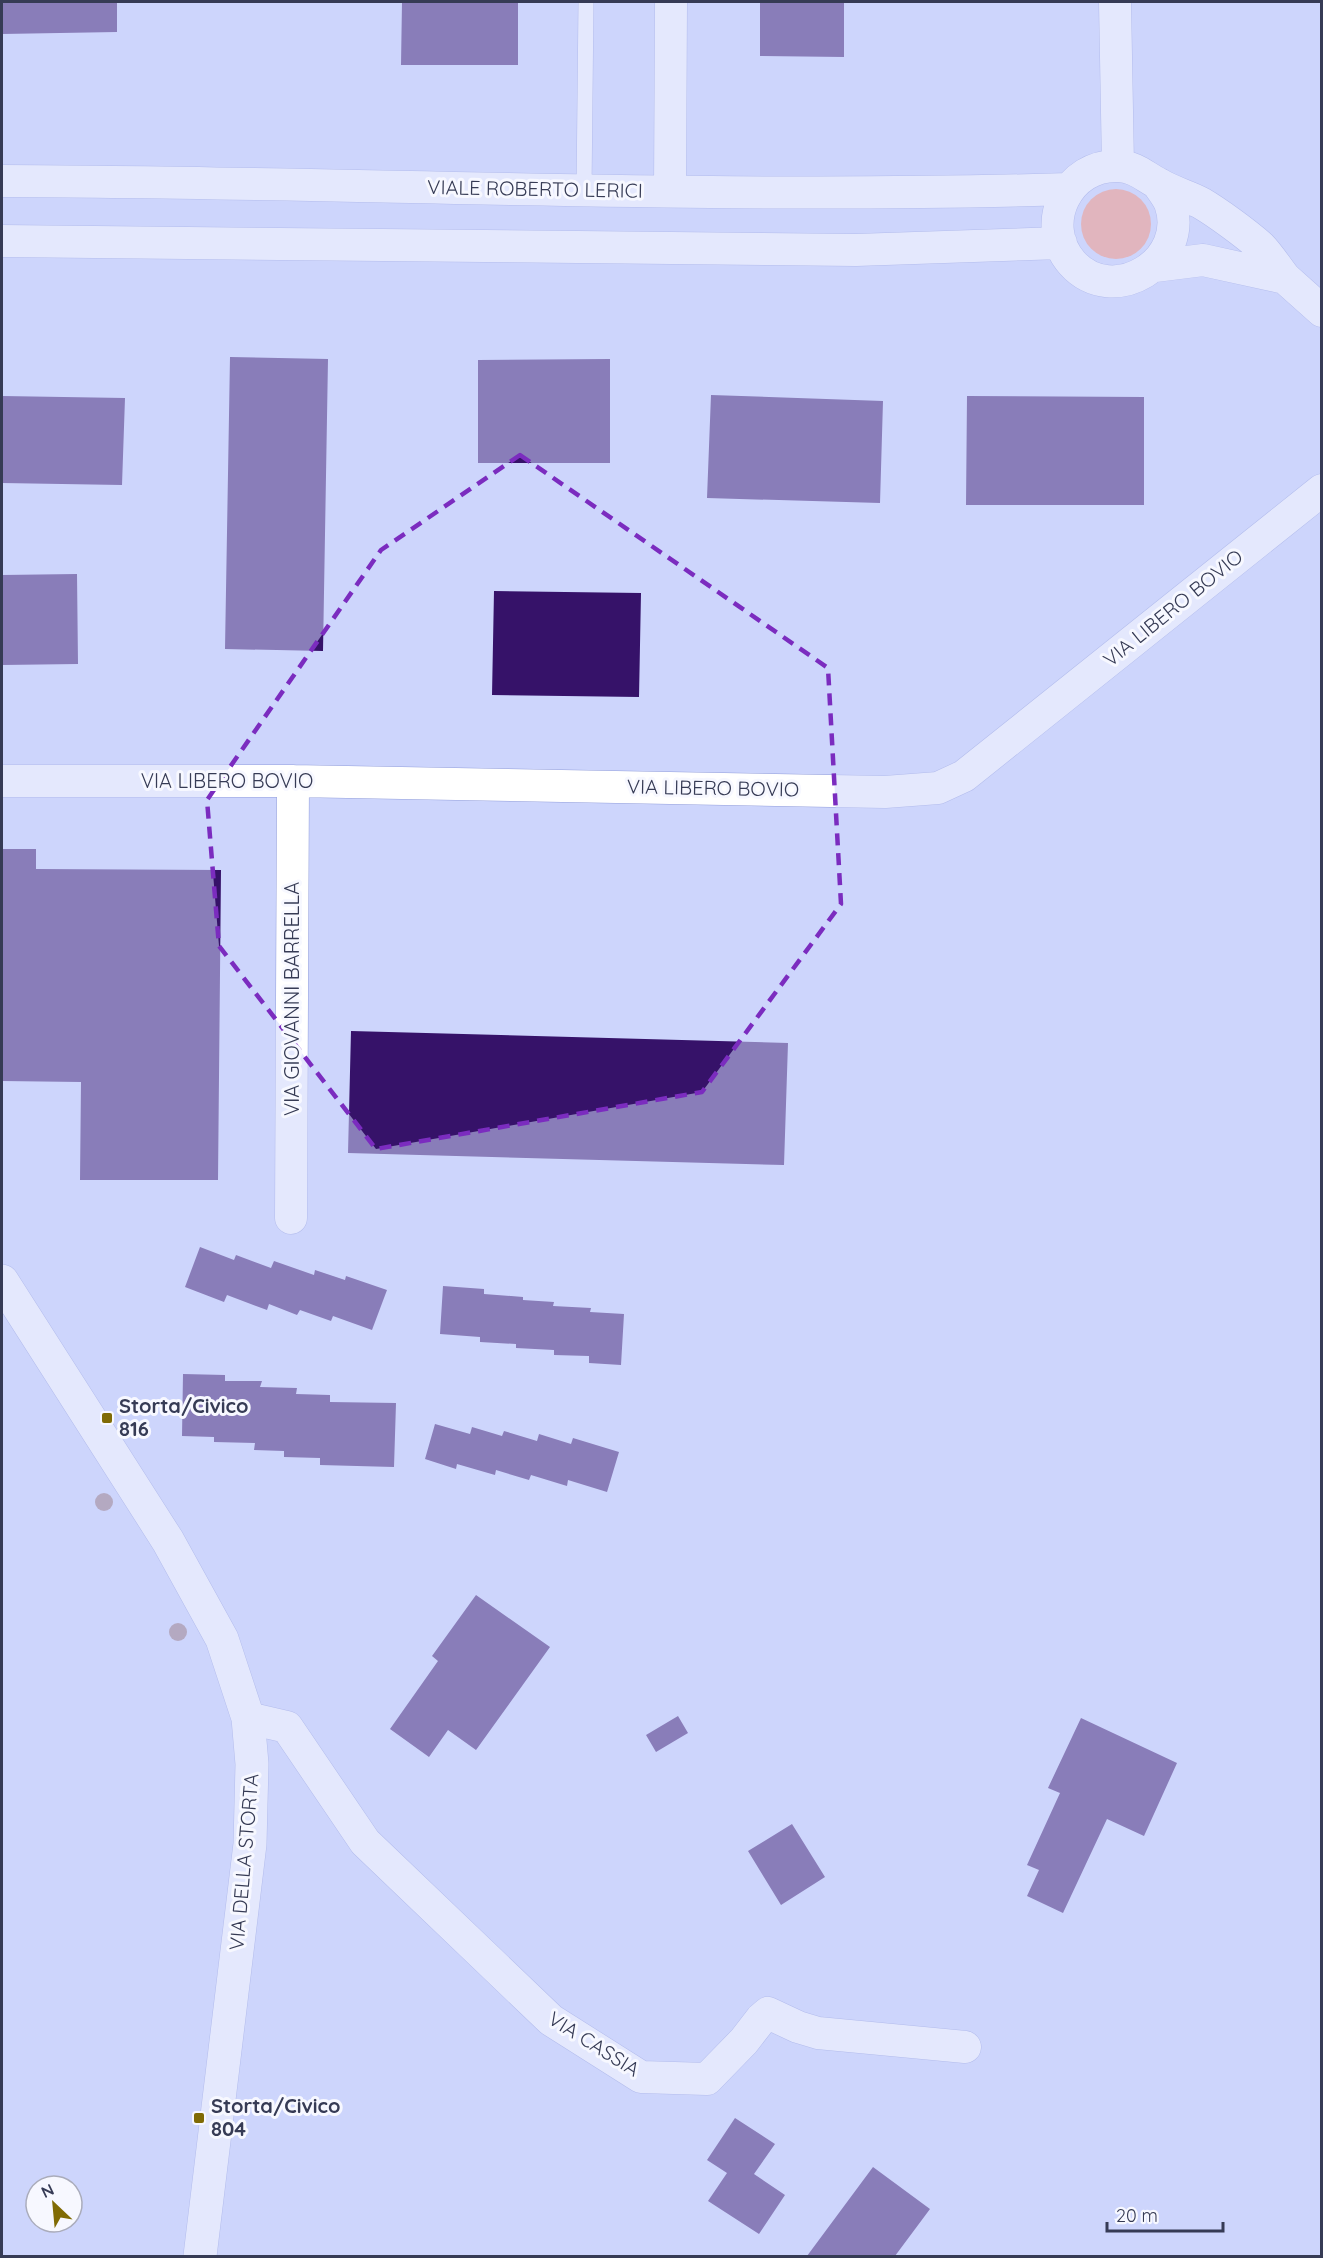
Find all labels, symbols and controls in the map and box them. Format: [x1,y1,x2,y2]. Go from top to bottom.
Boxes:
street label: VIALE ROBERTO LERICI [427,174,643,203]
street label: VIA LIBERO BOVIO [1098,544,1248,672]
street label: VIA LIBERO BOVIO [141,768,313,793]
street label: VIA LIBERO BOVIO [627,773,799,802]
street label: VIA GIOVANNI BARRELLA [279,882,304,1116]
place label: Storta/Civico 816 [119,1393,248,1441]
marker: Storta/Civico 816 [100,1411,114,1425]
street label: VIA DELLA STORTA [223,1772,264,1951]
street label: VIA CASSIA [544,2006,645,2082]
place label: Storta/Civico 804 [211,2093,340,2141]
marker: Storta/Civico 804 [192,2111,206,2125]
north arrow [24,2174,84,2234]
text: N [38,2179,57,2202]
scale bar [1107,2195,1222,2233]
text: 20 m [1116,2204,1158,2227]

